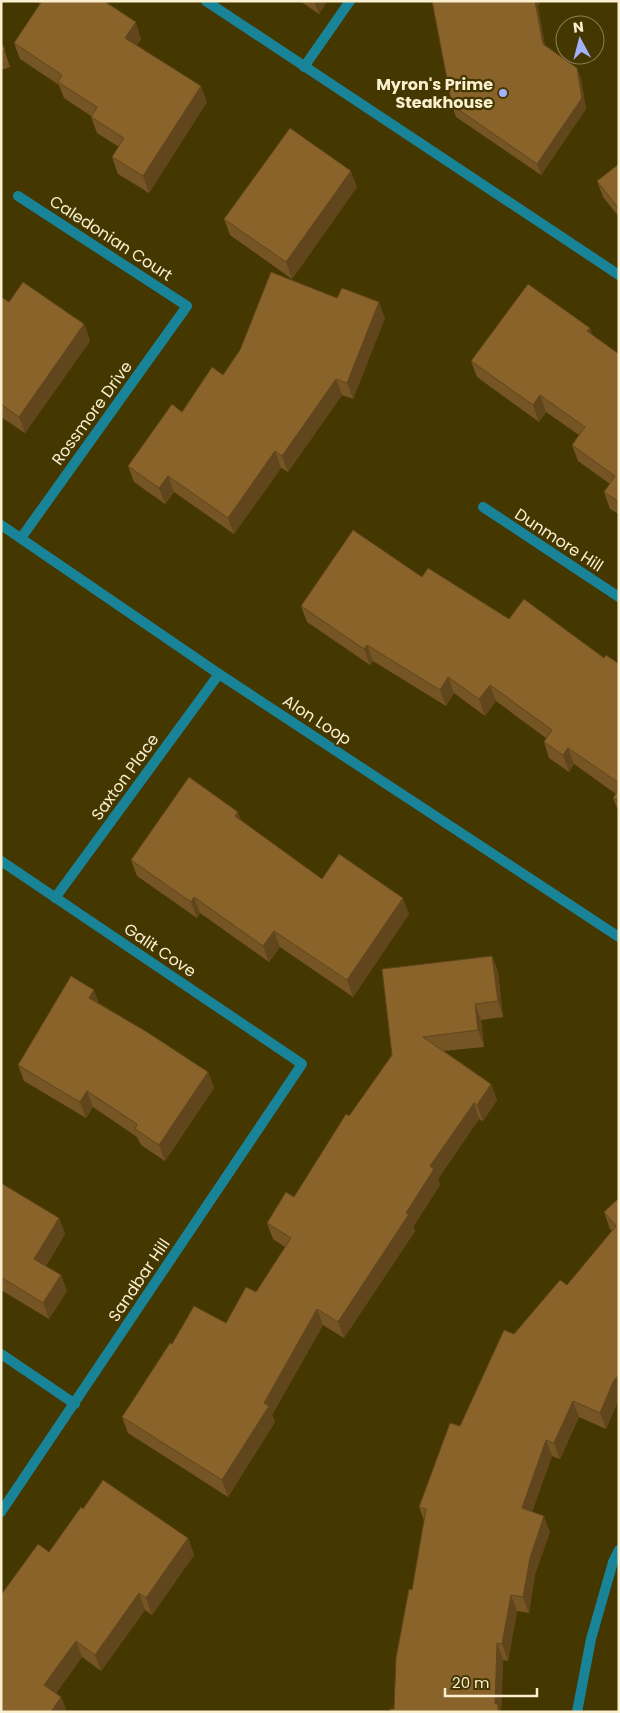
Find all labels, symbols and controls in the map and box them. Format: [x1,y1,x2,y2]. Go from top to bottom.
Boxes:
north arrow [555,15,605,65]
text: N [572,17,585,38]
place label: Myron's Prime Steakhouse [376,73,493,114]
marker: Myron's Prime Steakhouse [497,87,509,99]
street label: Caledonian Court [45,190,177,286]
street label: Rossmore Drive [46,356,138,470]
street label: Dunmore Hill [510,503,608,577]
street label: Alon Loop [278,689,356,751]
street label: Saxton Place [86,729,164,825]
street label: Galit Cove [119,917,201,983]
street label: Sandbar Hill [103,1234,175,1326]
scale bar [445,1666,538,1698]
text: 20 m [452,1672,490,1693]

